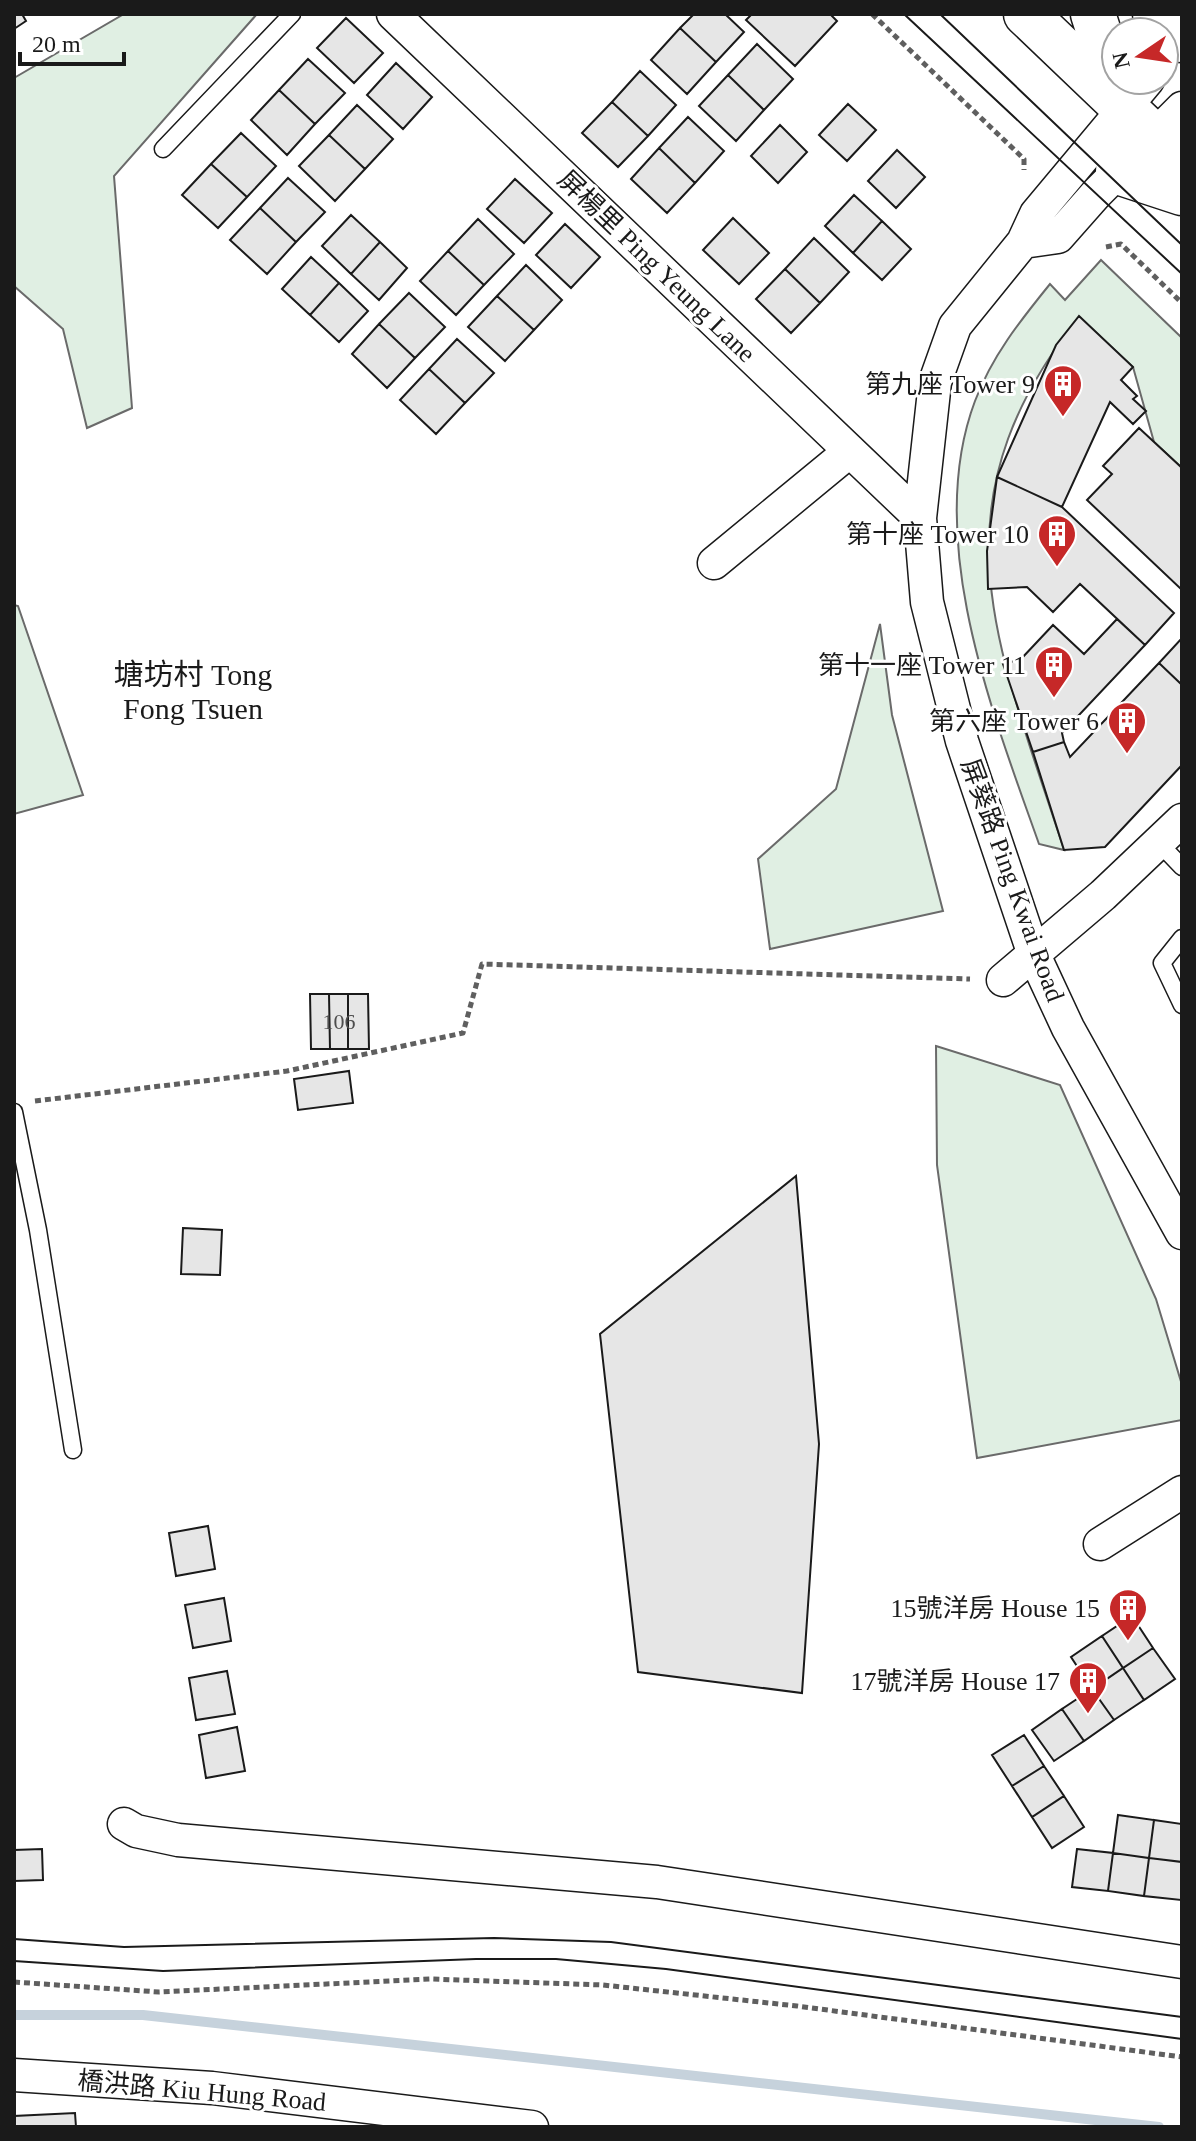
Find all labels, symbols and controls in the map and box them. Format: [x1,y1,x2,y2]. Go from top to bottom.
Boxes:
scale bar [20,16,124,66]
north arrow [1100,16,1180,96]
text: 20 m [32,31,81,57]
text: N [1107,50,1135,71]
street label: 屏楊里 Ping Yeung Lane [552,165,761,368]
building icon: 第九座 Tower 9 [1042,363,1084,418]
place label: 第九座 Tower 9 [865,370,1035,399]
building icon: 第十座 Tower 10 [1036,513,1078,568]
place label: 第十座 Tower 10 [846,520,1029,549]
building icon: 第十一座 Tower 11 [1033,644,1075,699]
place label: 第十一座 Tower 11 [818,651,1026,680]
district label: 塘坊村 Tong Fong Tsuen [114,658,272,725]
building icon: 第六座 Tower 6 [1106,700,1148,755]
place label: 第六座 Tower 6 [929,707,1099,736]
street label: 屏葵路 Ping Kwai Road [955,755,1070,1006]
house number: 106 [323,1009,356,1034]
building icon: 15號洋房 House 15 [1107,1587,1149,1642]
place label: 15號洋房 House 15 [891,1594,1100,1623]
building icon: 17號洋房 House 17 [1067,1660,1109,1715]
place label: 17號洋房 House 17 [851,1667,1060,1696]
street label: 橋洪路 Kiu Hung Road [77,2066,327,2117]

